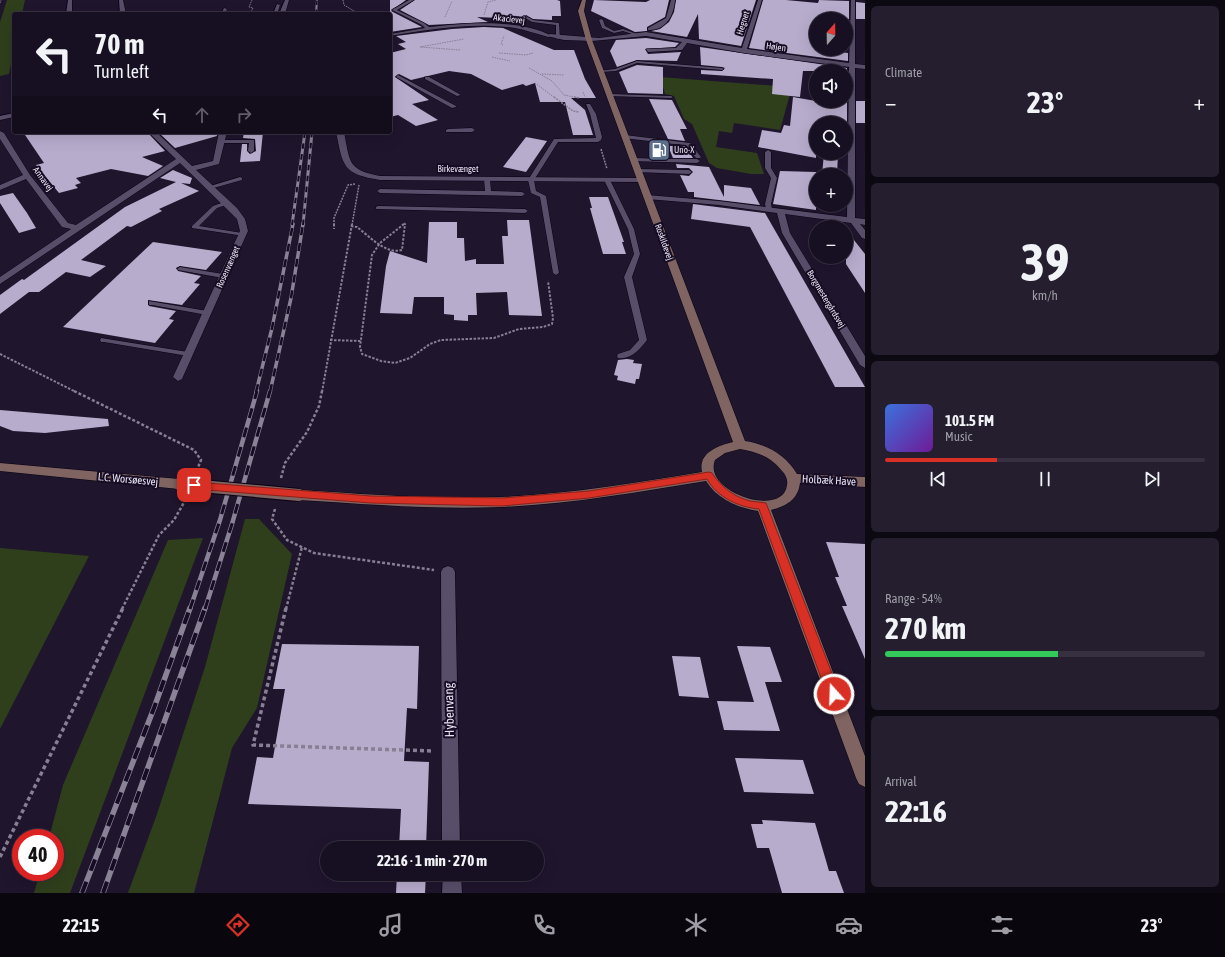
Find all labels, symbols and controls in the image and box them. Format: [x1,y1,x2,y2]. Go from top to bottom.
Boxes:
street label: Hegnet [735,10,751,36]
street label: Akacievej [493,12,525,26]
north arrow [809,12,853,56]
map controls [809,12,853,264]
icon: left [28,28,80,80]
text: 70 m [94,28,144,60]
street label: Højen [765,41,787,53]
text: Turn left [94,61,149,82]
button: sound [809,64,853,108]
text: Climate [885,65,922,80]
text: 23° [1027,85,1063,119]
text: − [885,89,896,115]
text: + [1194,89,1205,115]
icon: left [149,104,171,126]
icon: ahead [191,104,213,126]
icon: right [233,104,255,126]
button: search [809,116,853,160]
fuel station icon: Uno-X [646,137,672,163]
place label: Uno-X [674,145,695,155]
street label: Birkevænget [438,164,479,174]
street label: Annavej [31,165,55,193]
button: + [809,168,853,212]
button: − [809,220,853,264]
street label: Roskildevej [653,222,675,262]
text: 39 [1021,232,1069,292]
street label: Rosenvænget [214,244,242,289]
street label: Borgmestergårdsvej [805,268,847,330]
text: km/h [1032,288,1058,303]
text: 101.5 FM [945,412,994,429]
text: Music [945,429,972,444]
pin [177,468,211,502]
icon: previous [927,468,949,490]
icon: pause [1034,468,1056,490]
icon: next [1141,468,1163,490]
street label: L.C. Worsøesvej [97,470,159,488]
street label: Holbæk Have [802,473,856,487]
icon: arrive [183,474,205,496]
text: Range · 54% [885,591,942,606]
text: 270 km [885,611,966,645]
position arrow [813,673,855,715]
street label: Hybenvang [441,682,457,737]
text: Arrival [885,774,917,789]
text: 22:16 [885,794,947,828]
speed limit sign: 40 [12,829,64,881]
text: 22:16 · 1 min · 270 m [377,852,487,869]
icon: directions [224,911,252,939]
icon: music [377,911,405,939]
icon: phone [530,911,558,939]
icon: climate [682,911,710,939]
icon: car [835,911,863,939]
icon: filters [988,911,1016,939]
text: 22:15 [62,915,99,936]
text: 23° [1141,915,1163,936]

